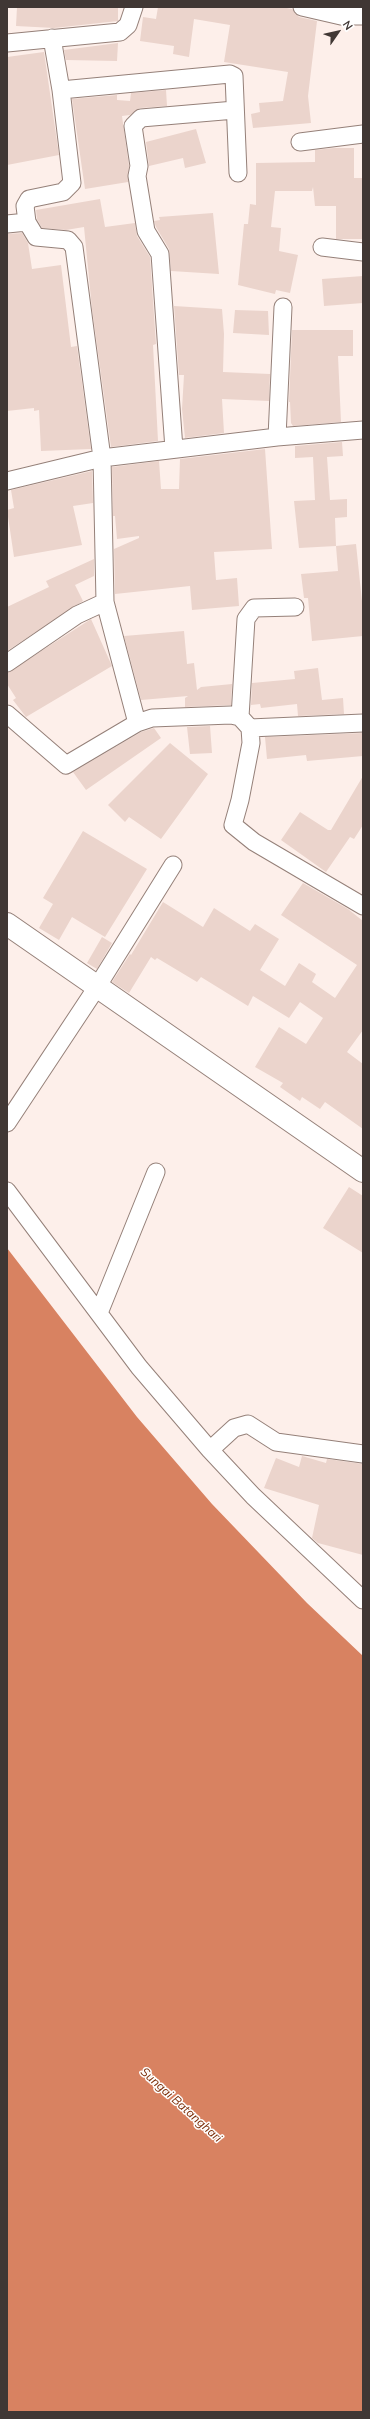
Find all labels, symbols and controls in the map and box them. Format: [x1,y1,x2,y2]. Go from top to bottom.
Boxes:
north arrow [318,12,358,52]
text: N [340,18,356,33]
water label: Sungai Batanghari [137,2065,225,2145]

